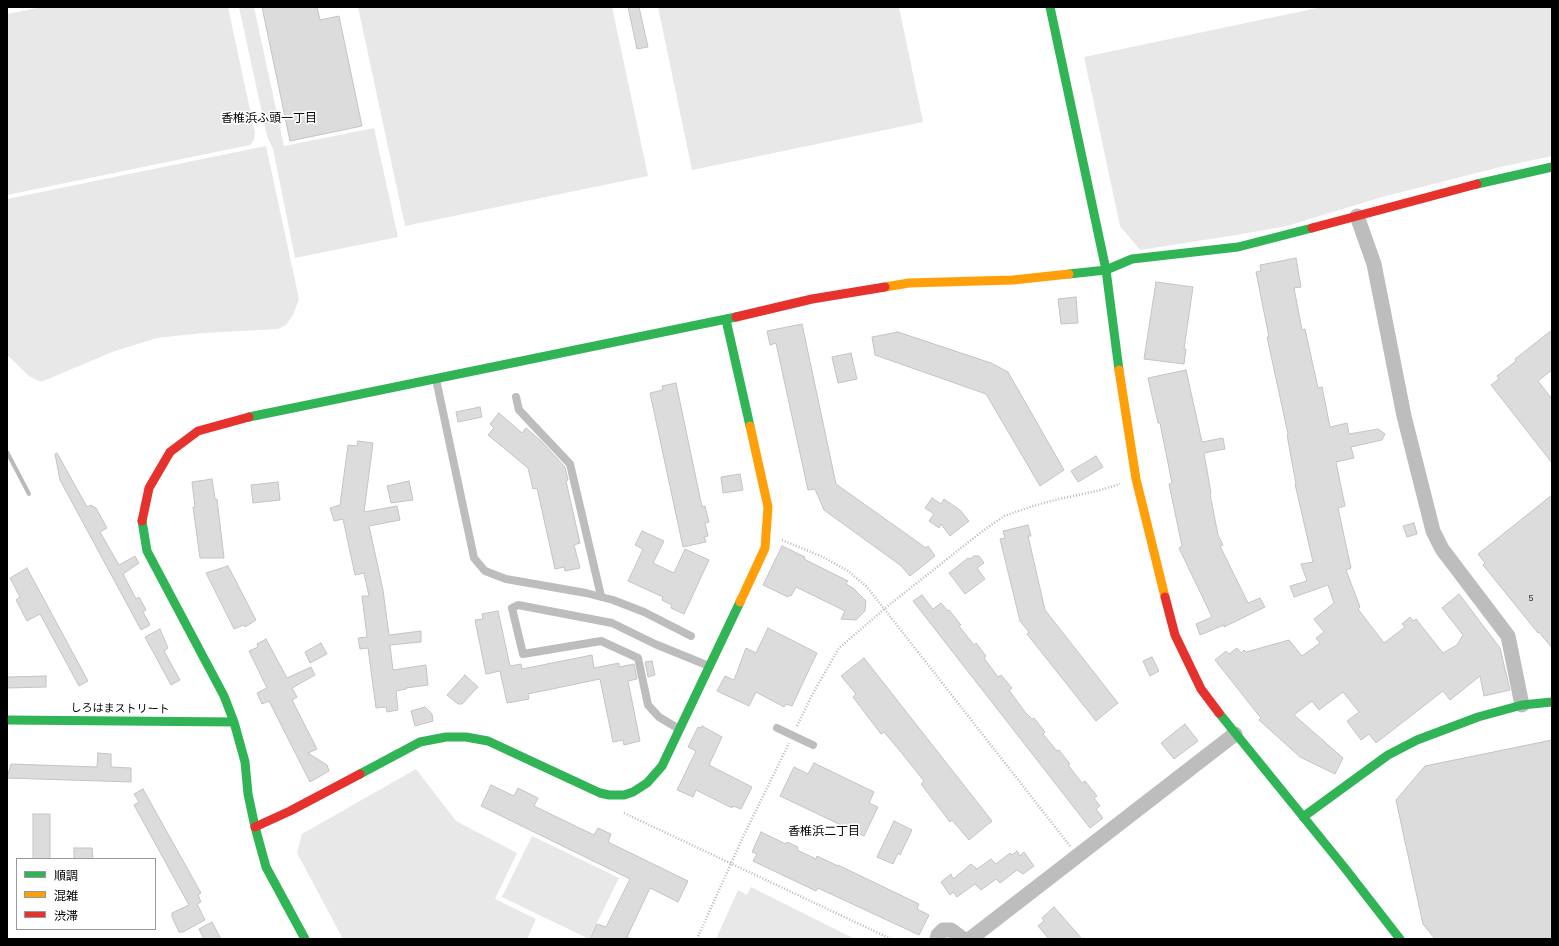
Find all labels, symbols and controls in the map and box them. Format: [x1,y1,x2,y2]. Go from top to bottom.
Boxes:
district label: 香椎浜ふ頭一丁目 [221,112,317,126]
house number: 5 [1528,594,1534,604]
street label: しろはまストリート [70,702,170,716]
district label: 香椎浜二丁目 [788,825,860,839]
legend [16,858,156,930]
text: 順調 [54,869,78,883]
text: 混雑 [54,889,78,903]
text: 渋滞 [54,909,78,923]

